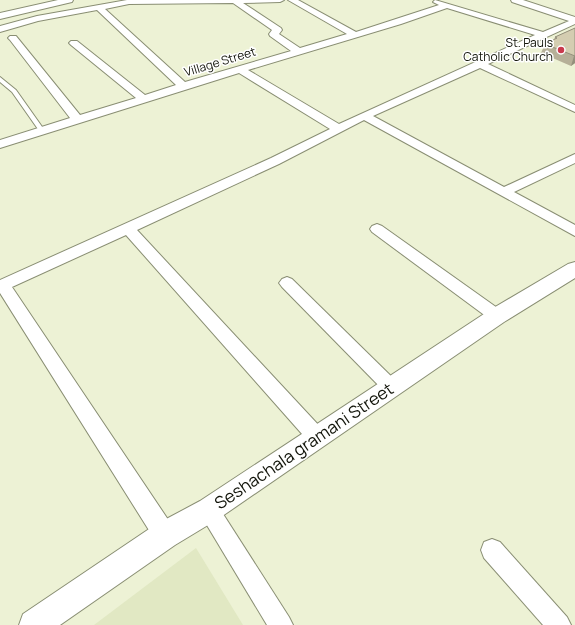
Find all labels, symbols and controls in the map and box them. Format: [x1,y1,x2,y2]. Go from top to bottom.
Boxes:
place label: St. Pauls Catholic Church [463,34,553,65]
street label: Village Street [182,43,258,80]
marker: St. Pauls Catholic Church [556,45,566,55]
street label: Seshachala gramani Street [210,377,398,514]

